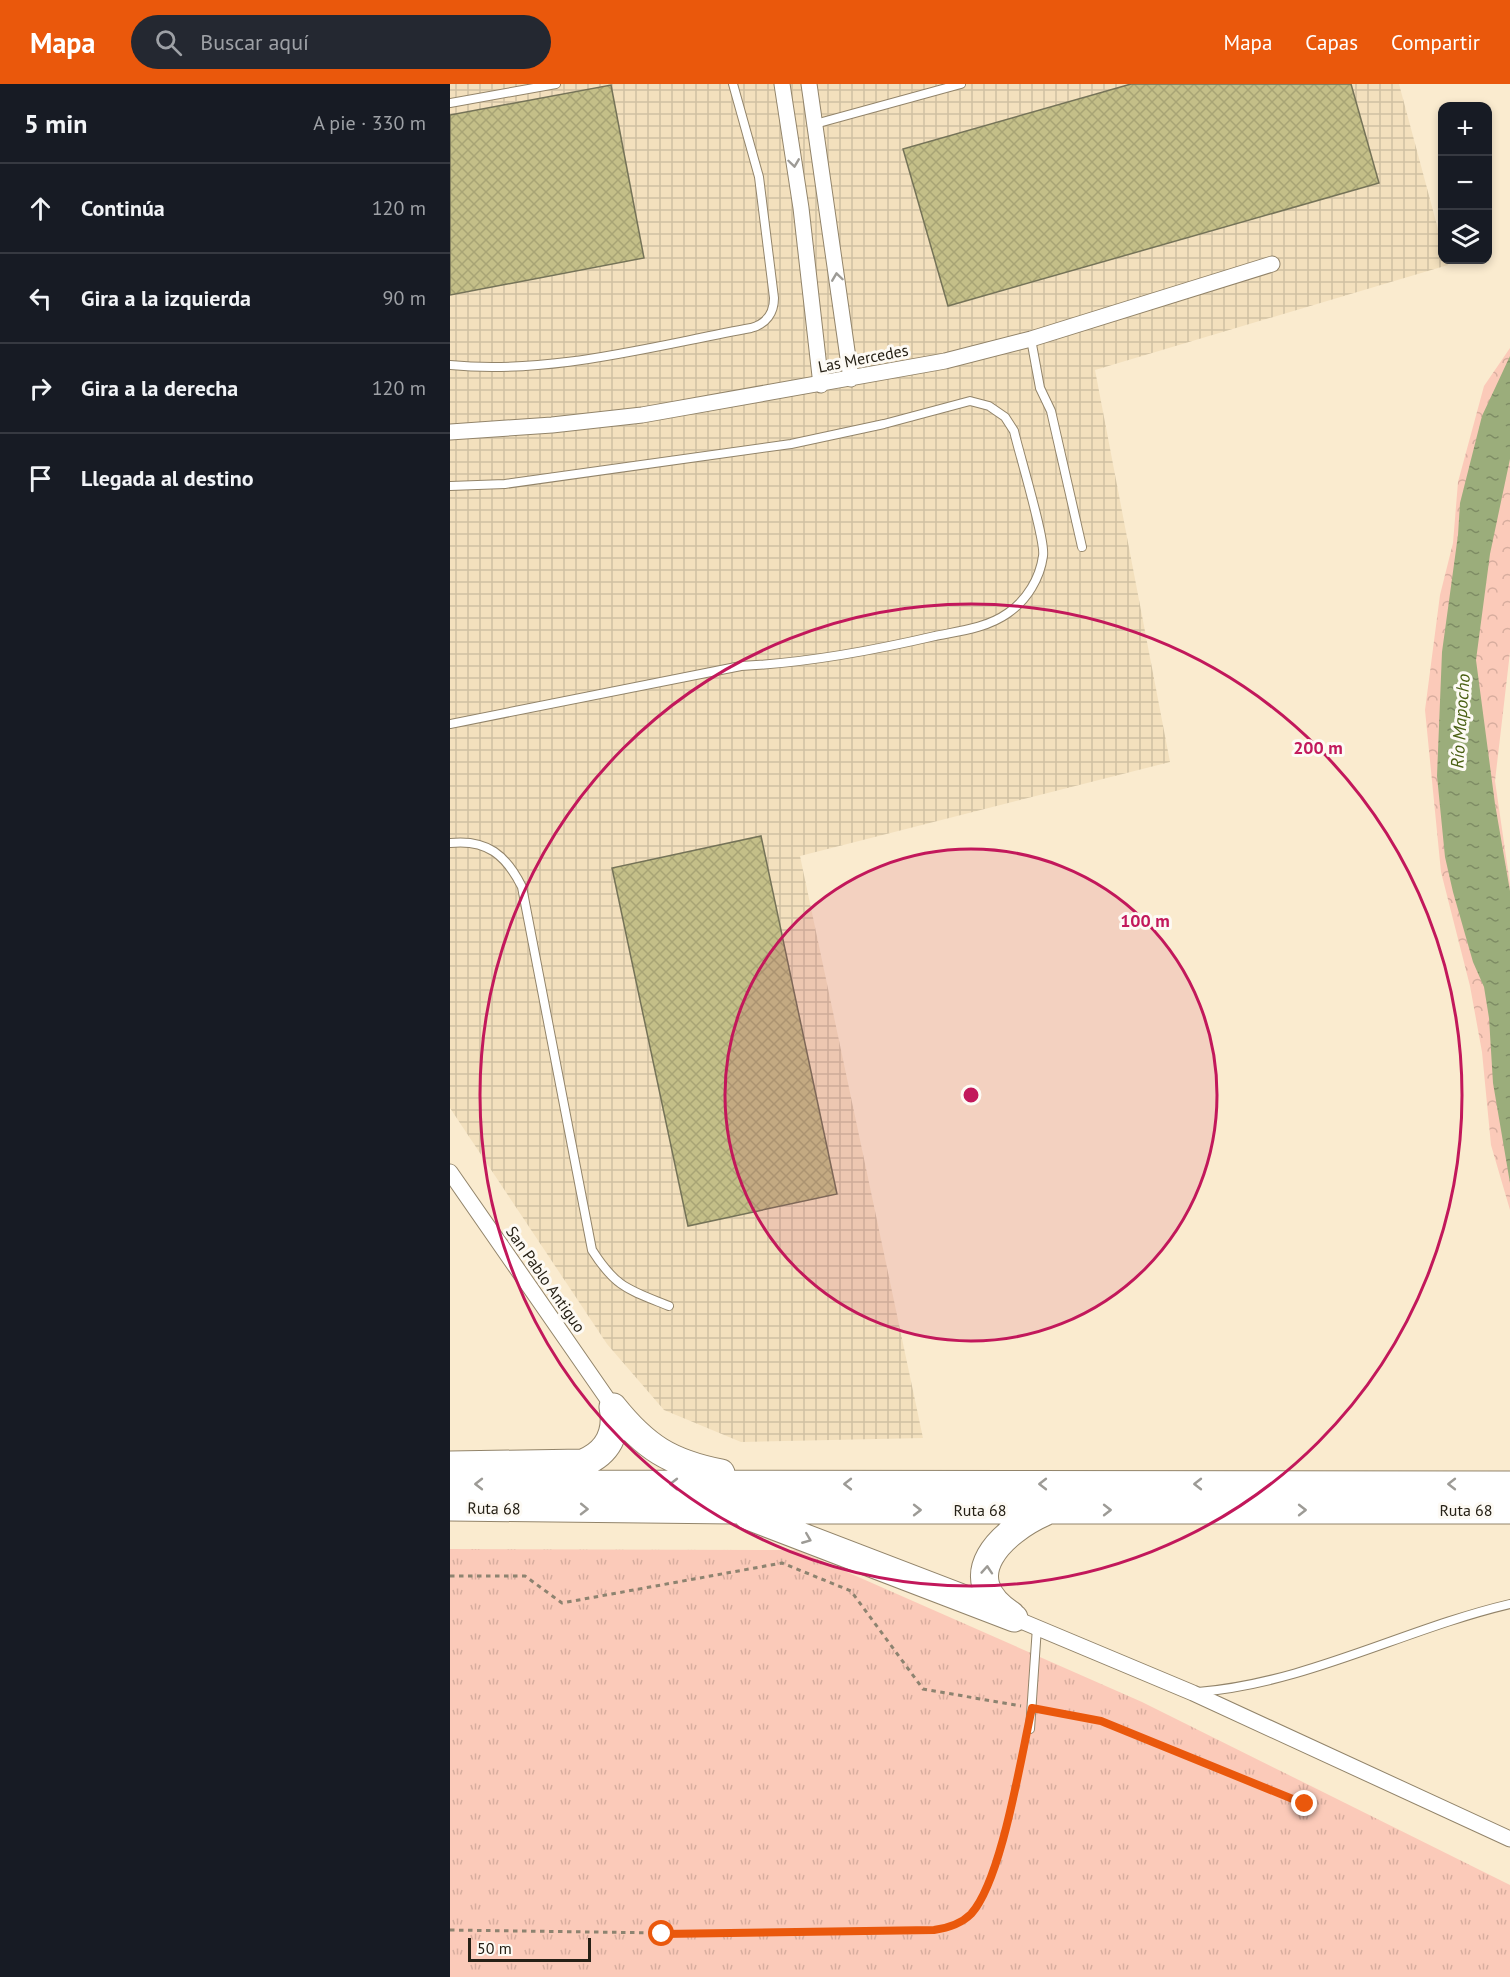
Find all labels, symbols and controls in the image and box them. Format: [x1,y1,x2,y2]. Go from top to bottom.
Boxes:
search box [131,15,551,69]
text: Mapa [30,24,95,61]
icon: search [152,26,185,59]
text: Buscar aquí [200,28,309,56]
text: Mapa [1224,29,1272,56]
text: Capas [1305,29,1358,56]
text: Compartir [1391,29,1480,56]
map controls [1438,102,1492,264]
button: + [1438,102,1492,156]
text: 5 min [24,107,87,140]
text: A pie · 330 m [313,110,426,136]
button: − [1438,156,1492,210]
one-way arrow [788,158,800,167]
icon: ahead [24,192,57,225]
text: Continúa [81,194,165,222]
text: 120 m [372,195,426,221]
button: layers [1438,210,1492,264]
one-way arrow [832,273,844,282]
icon: left [24,282,57,315]
text: Gira a la izquierda [81,284,251,312]
text: 90 m [383,285,426,311]
street label: Las Mercedes [816,339,910,377]
icon: right [24,372,57,405]
text: Gira a la derecha [81,374,238,402]
text: 120 m [372,375,426,401]
icon: arrive [24,462,57,495]
text: Llegada al destino [81,464,254,492]
water label: Río Mapocho [1445,673,1475,769]
text: 200 m [1293,736,1343,759]
text: 100 m [1120,909,1170,932]
centre of rings [961,1085,981,1105]
street label: San Pablo Antiguo [502,1222,590,1336]
one-way arrow [475,1478,484,1490]
one-way arrow [670,1478,679,1490]
one-way arrow [844,1478,853,1490]
one-way arrow [1039,1478,1048,1490]
one-way arrow [1194,1478,1203,1490]
one-way arrow [1447,1478,1456,1491]
street label: Ruta 68 [467,1498,521,1518]
street label: Ruta 68 [953,1500,1007,1520]
street label: Ruta 68 [1439,1500,1493,1520]
one-way arrow [580,1503,589,1515]
one-way arrow [913,1504,922,1516]
one-way arrow [1103,1504,1112,1516]
one-way arrow [1298,1504,1307,1516]
one-way arrow [801,1532,812,1544]
one-way arrow [980,1566,993,1575]
route end [1291,1790,1317,1816]
route start [648,1920,674,1946]
scale bar [468,1935,591,1962]
text: 50 m [477,1938,512,1958]

